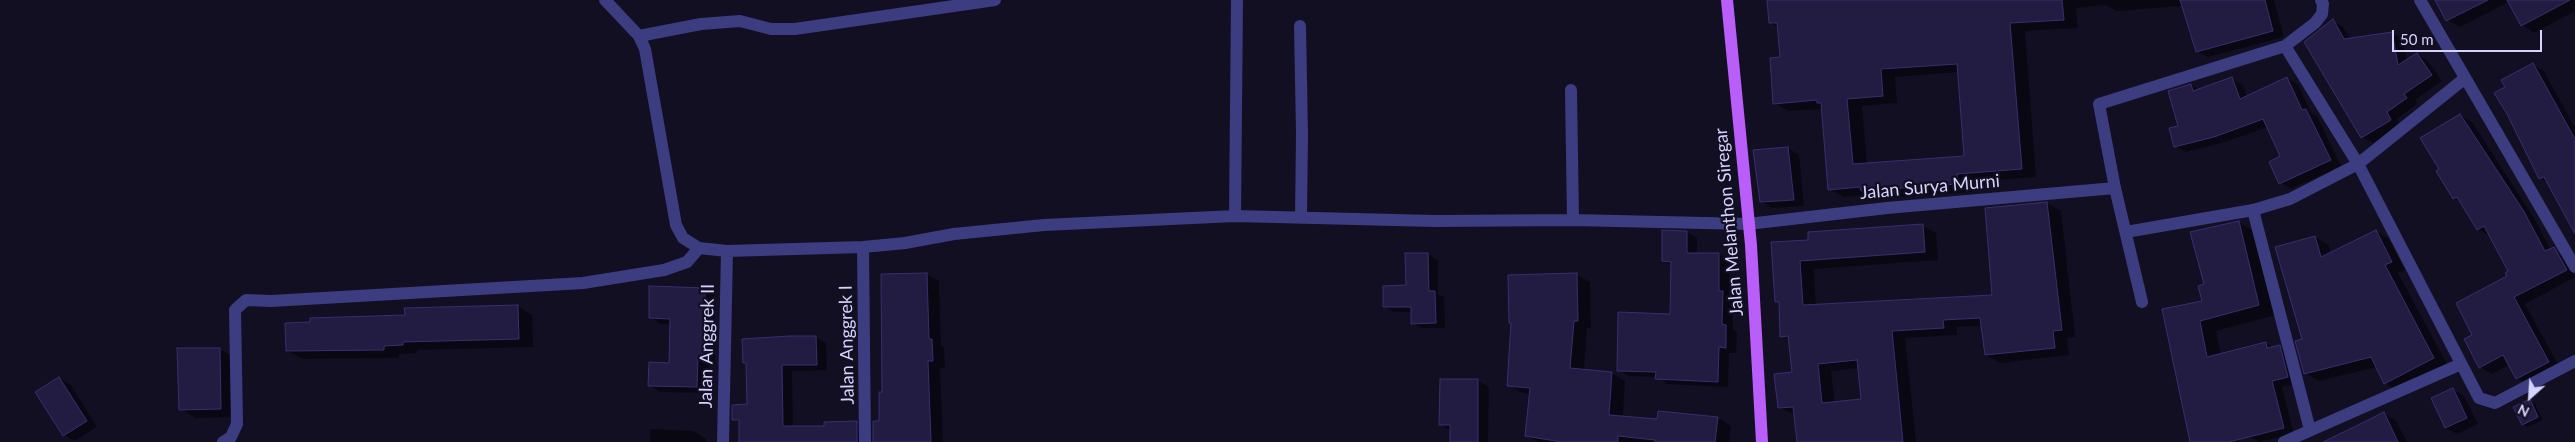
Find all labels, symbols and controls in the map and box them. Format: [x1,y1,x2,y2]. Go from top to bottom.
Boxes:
scale bar [2395,20,2545,52]
text: 50 m [2400,30,2434,48]
street label: Jalan Melanthon Siregar [1710,127,1748,317]
street label: Jalan Surya Murni [1859,170,2001,204]
street label: Jalan Anggrek II [695,284,719,408]
street label: Jalan Anggrek I [835,285,859,405]
north arrow [2505,372,2555,422]
text: N [2515,401,2532,421]

